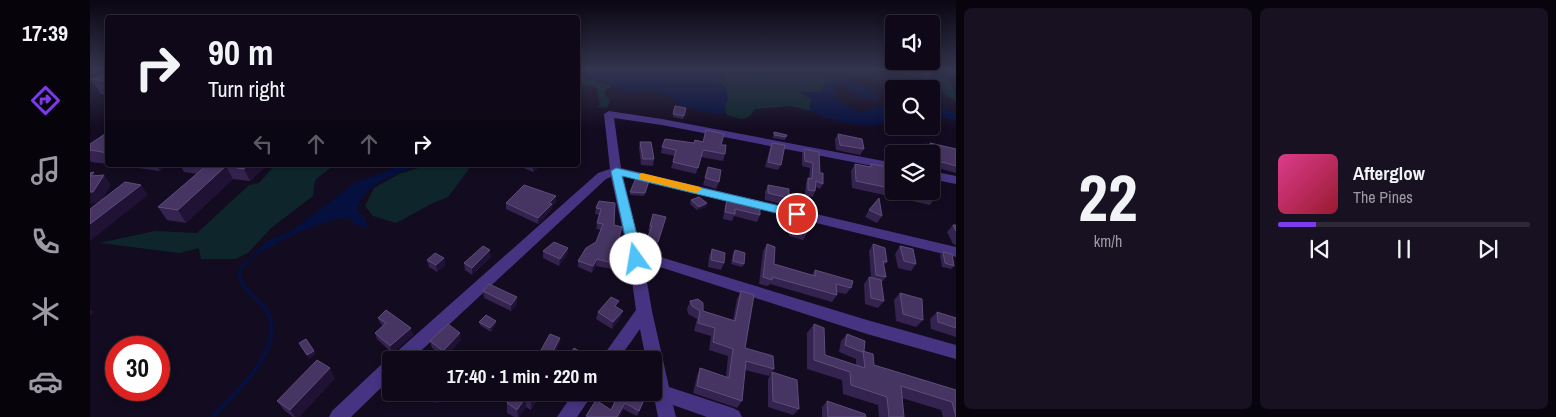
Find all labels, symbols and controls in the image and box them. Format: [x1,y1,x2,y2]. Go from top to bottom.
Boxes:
map controls [885,15,940,200]
button: sound [885,15,940,70]
text: 17:39 [22,18,68,48]
text: 90 m [208,29,273,76]
icon: right [125,35,190,100]
text: Turn right [208,74,285,104]
button: search [885,80,940,135]
icon: directions [28,83,63,118]
icon: left [249,130,277,158]
icon: ahead [302,130,330,158]
icon: ahead [355,130,383,158]
icon: right [408,130,436,158]
button: layers [885,145,940,200]
icon: music [28,153,63,188]
text: 22 [1078,154,1138,241]
text: Afterglow [1353,160,1425,186]
text: The Pines [1353,186,1413,208]
pin [776,193,818,235]
icon: arrive [783,200,811,228]
icon: phone [28,224,63,259]
text: km/h [1094,230,1122,252]
position arrow [609,232,661,284]
icon: previous [1306,235,1334,263]
icon: pause [1390,235,1418,263]
icon: next [1474,235,1502,263]
icon: climate [28,294,63,329]
speed limit sign: 30 [105,336,170,401]
text: 17:40 · 1 min · 220 m [447,363,597,389]
icon: car [28,364,63,399]

